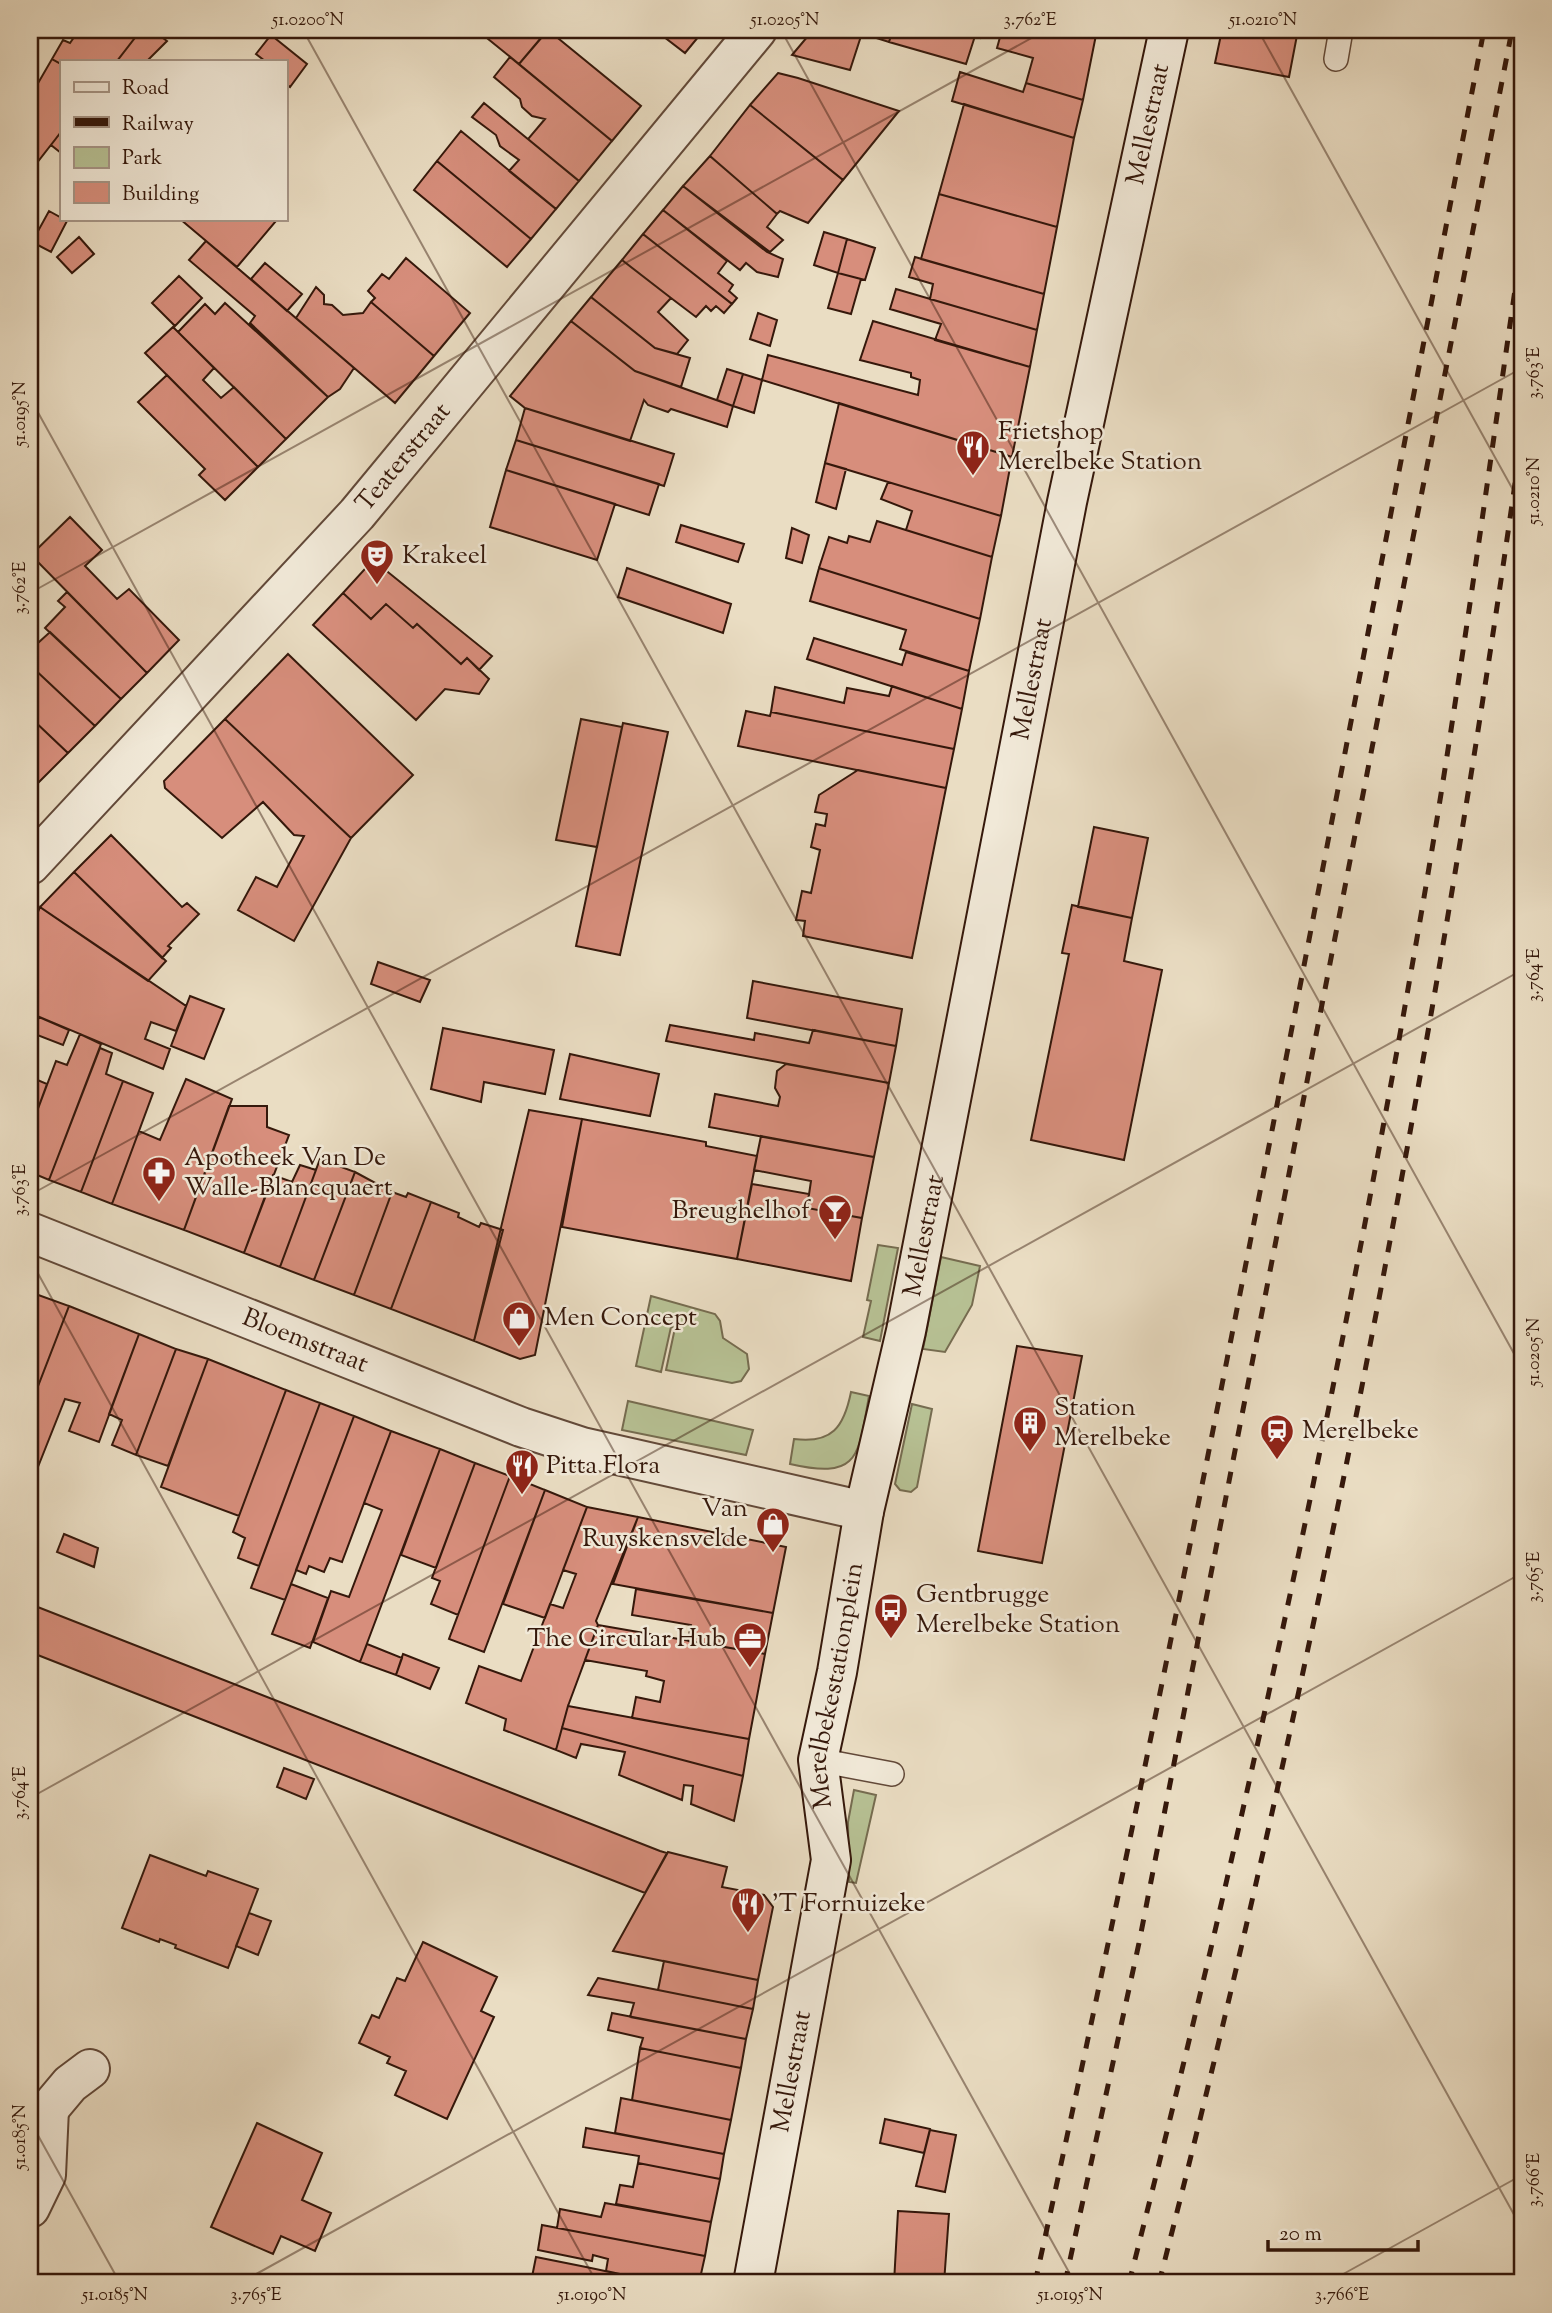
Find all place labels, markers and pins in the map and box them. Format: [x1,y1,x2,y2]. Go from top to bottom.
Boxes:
place label: Frietshop Merelbeke Station [998,414,1202,481]
restaurant icon: Frietshop Merelbeke Station [954,428,992,477]
theatre icon: Krakeel [358,537,396,586]
place label: Krakeel [402,538,487,575]
place label: Apotheek Van De Walle-Blancquaert [184,1140,393,1207]
pharmacy icon: Apotheek Van De Walle-Blancquaert [140,1154,178,1203]
bar icon: Breughelhof [816,1192,854,1241]
place label: Breughelhof [672,1193,811,1230]
shop icon: Men Concept [500,1299,538,1348]
place label: Men Concept [544,1300,697,1337]
place label: Station Merelbeke [1054,1390,1171,1457]
building icon: Station Merelbeke [1011,1404,1049,1453]
station icon: Merelbeke [1258,1412,1296,1461]
place label: Merelbeke [1302,1413,1419,1450]
restaurant icon: Pitta Flora [503,1447,541,1496]
place label: Pitta Flora [546,1448,660,1485]
place label: Van Ruyskensvelde [582,1491,748,1558]
shop icon: Van Ruyskensvelde [754,1505,792,1554]
place label: Gentbrugge Merelbeke Station [916,1577,1120,1644]
bus stop icon: Gentbrugge Merelbeke Station [872,1591,910,1640]
office icon: The Circular Hub [731,1620,769,1669]
place label: The Circular Hub [527,1621,726,1658]
restaurant icon: 'T Fornuizeke [729,1885,767,1934]
place label: 'T Fornuizeke [772,1886,926,1923]

